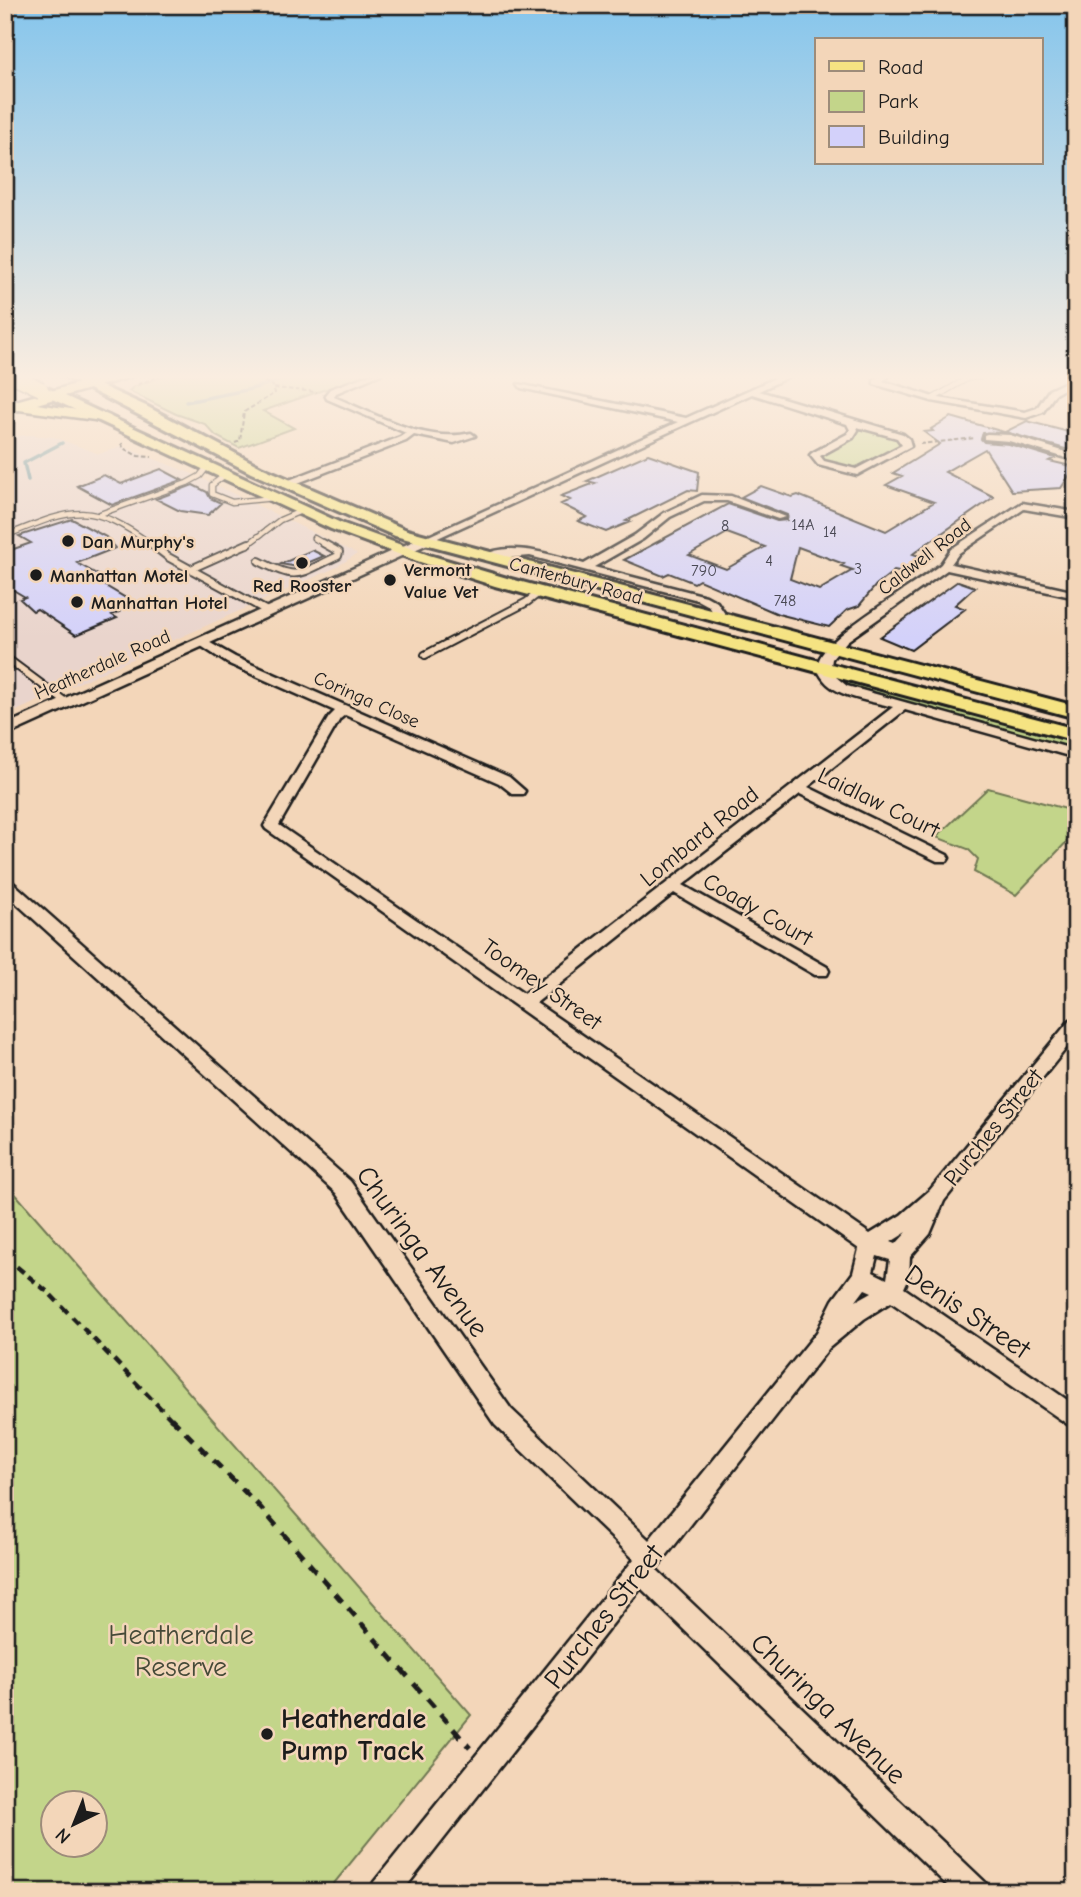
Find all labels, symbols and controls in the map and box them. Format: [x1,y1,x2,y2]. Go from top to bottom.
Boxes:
legend [815,38,1042,164]
text: Road [878,55,923,79]
text: Park [878,89,918,113]
text: Building [878,125,950,149]
street label: Caldwell Road [874,514,975,600]
house number: 14A [791,516,815,534]
house number: 8 [721,517,729,535]
house number: 14 [823,523,837,541]
place label: Dan Murphy's [82,531,194,553]
marker: Dan Murphy's [60,533,76,549]
house number: 4 [765,552,773,570]
street label: Canterbury Road [507,553,645,609]
marker: Red Rooster [294,555,310,571]
place label: Vermont Value Vet [404,559,479,603]
house number: 3 [854,560,862,578]
house number: 790 [691,562,717,580]
place label: Manhattan Motel [50,565,188,587]
marker: Manhattan Motel [28,567,44,583]
marker: Vermont Value Vet [382,572,398,588]
place label: Red Rooster [253,575,352,597]
place label: Manhattan Hotel [91,592,228,614]
house number: 748 [774,592,796,610]
marker: Manhattan Hotel [69,594,85,610]
street label: Heatherdale Road [31,625,174,705]
street label: Coringa Close [310,667,423,733]
street label: Laidlaw Court [813,761,946,844]
street label: Lombard Road [635,780,764,892]
street label: Coady Court [698,867,819,952]
street label: Toomey Street [477,933,608,1037]
street label: Purches Street [938,1062,1050,1191]
street label: Churinga Avenue [349,1160,495,1343]
street label: Denis Street [899,1258,1037,1366]
street label: Purches Street [538,1537,671,1695]
park label: Heatherdale Reserve [108,1619,254,1683]
street label: Churinga Avenue [744,1627,913,1791]
place label: Heatherdale Pump Track [281,1703,427,1767]
marker: Heatherdale Pump Track [259,1726,275,1742]
north arrow [38,1788,108,1858]
text: N [51,1823,75,1848]

